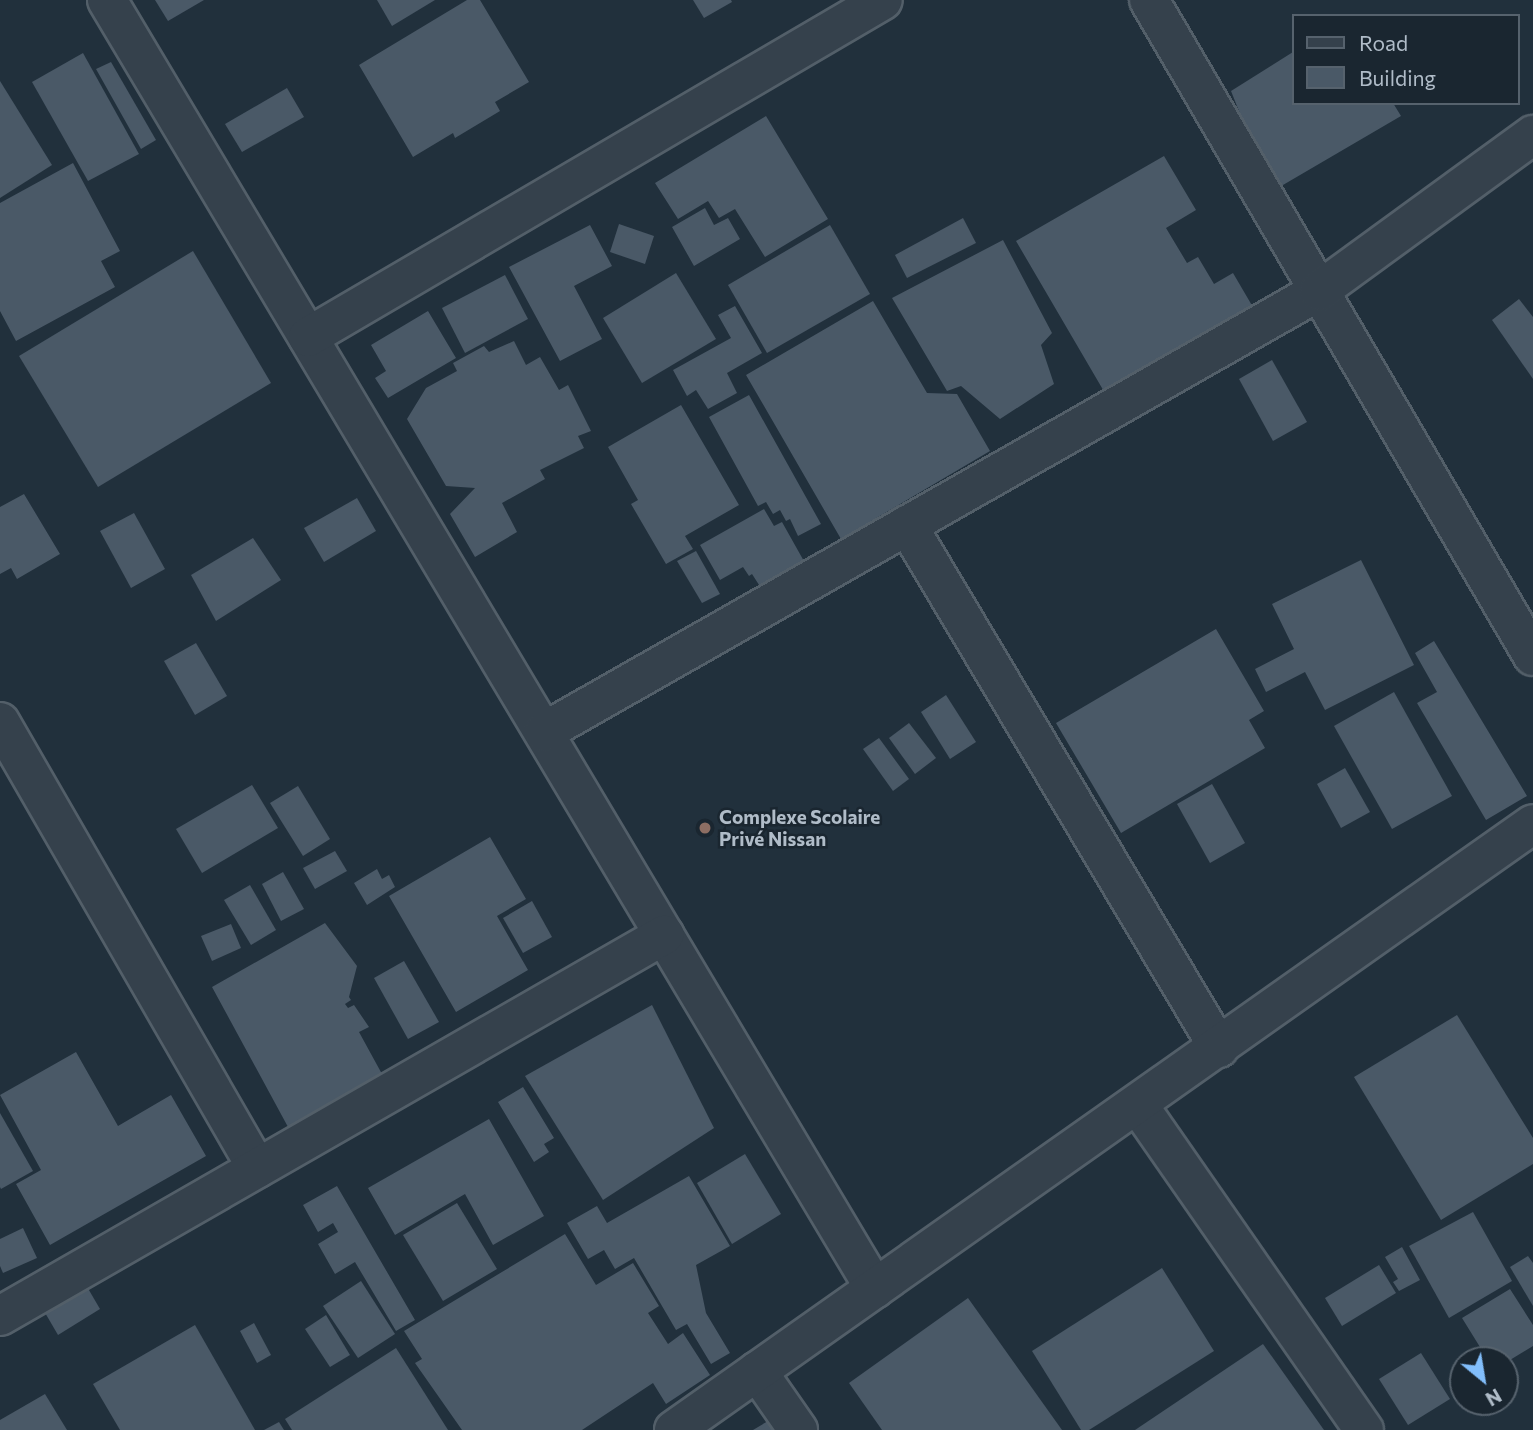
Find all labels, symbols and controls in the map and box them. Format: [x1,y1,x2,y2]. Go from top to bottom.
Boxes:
legend [1292,14,1519,105]
text: Road [1359,30,1408,55]
text: Building [1359,65,1436,90]
place label: Complexe Scolaire Privé Nissan [719,806,880,850]
marker: Complexe Scolaire Privé Nissan [697,820,713,836]
north arrow [1449,1346,1519,1416]
text: N [1482,1384,1506,1411]

